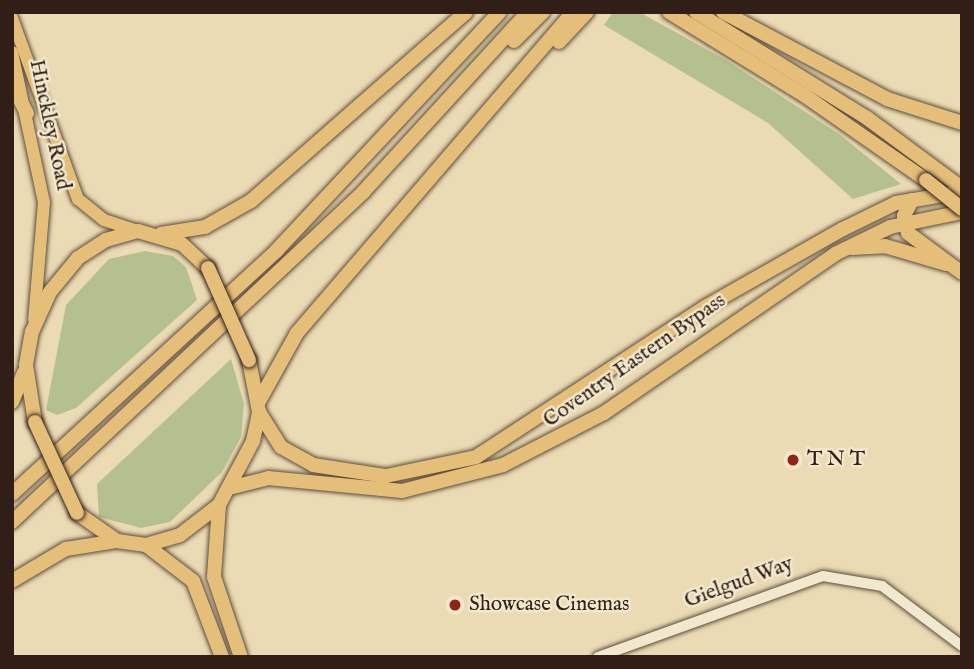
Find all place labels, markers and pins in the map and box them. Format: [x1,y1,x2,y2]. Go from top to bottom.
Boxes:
place label: T N T [807,447,865,473]
marker: T N T [785,452,801,468]
place label: Showcase Cinemas [469,592,629,618]
marker: Showcase Cinemas [447,597,463,613]

